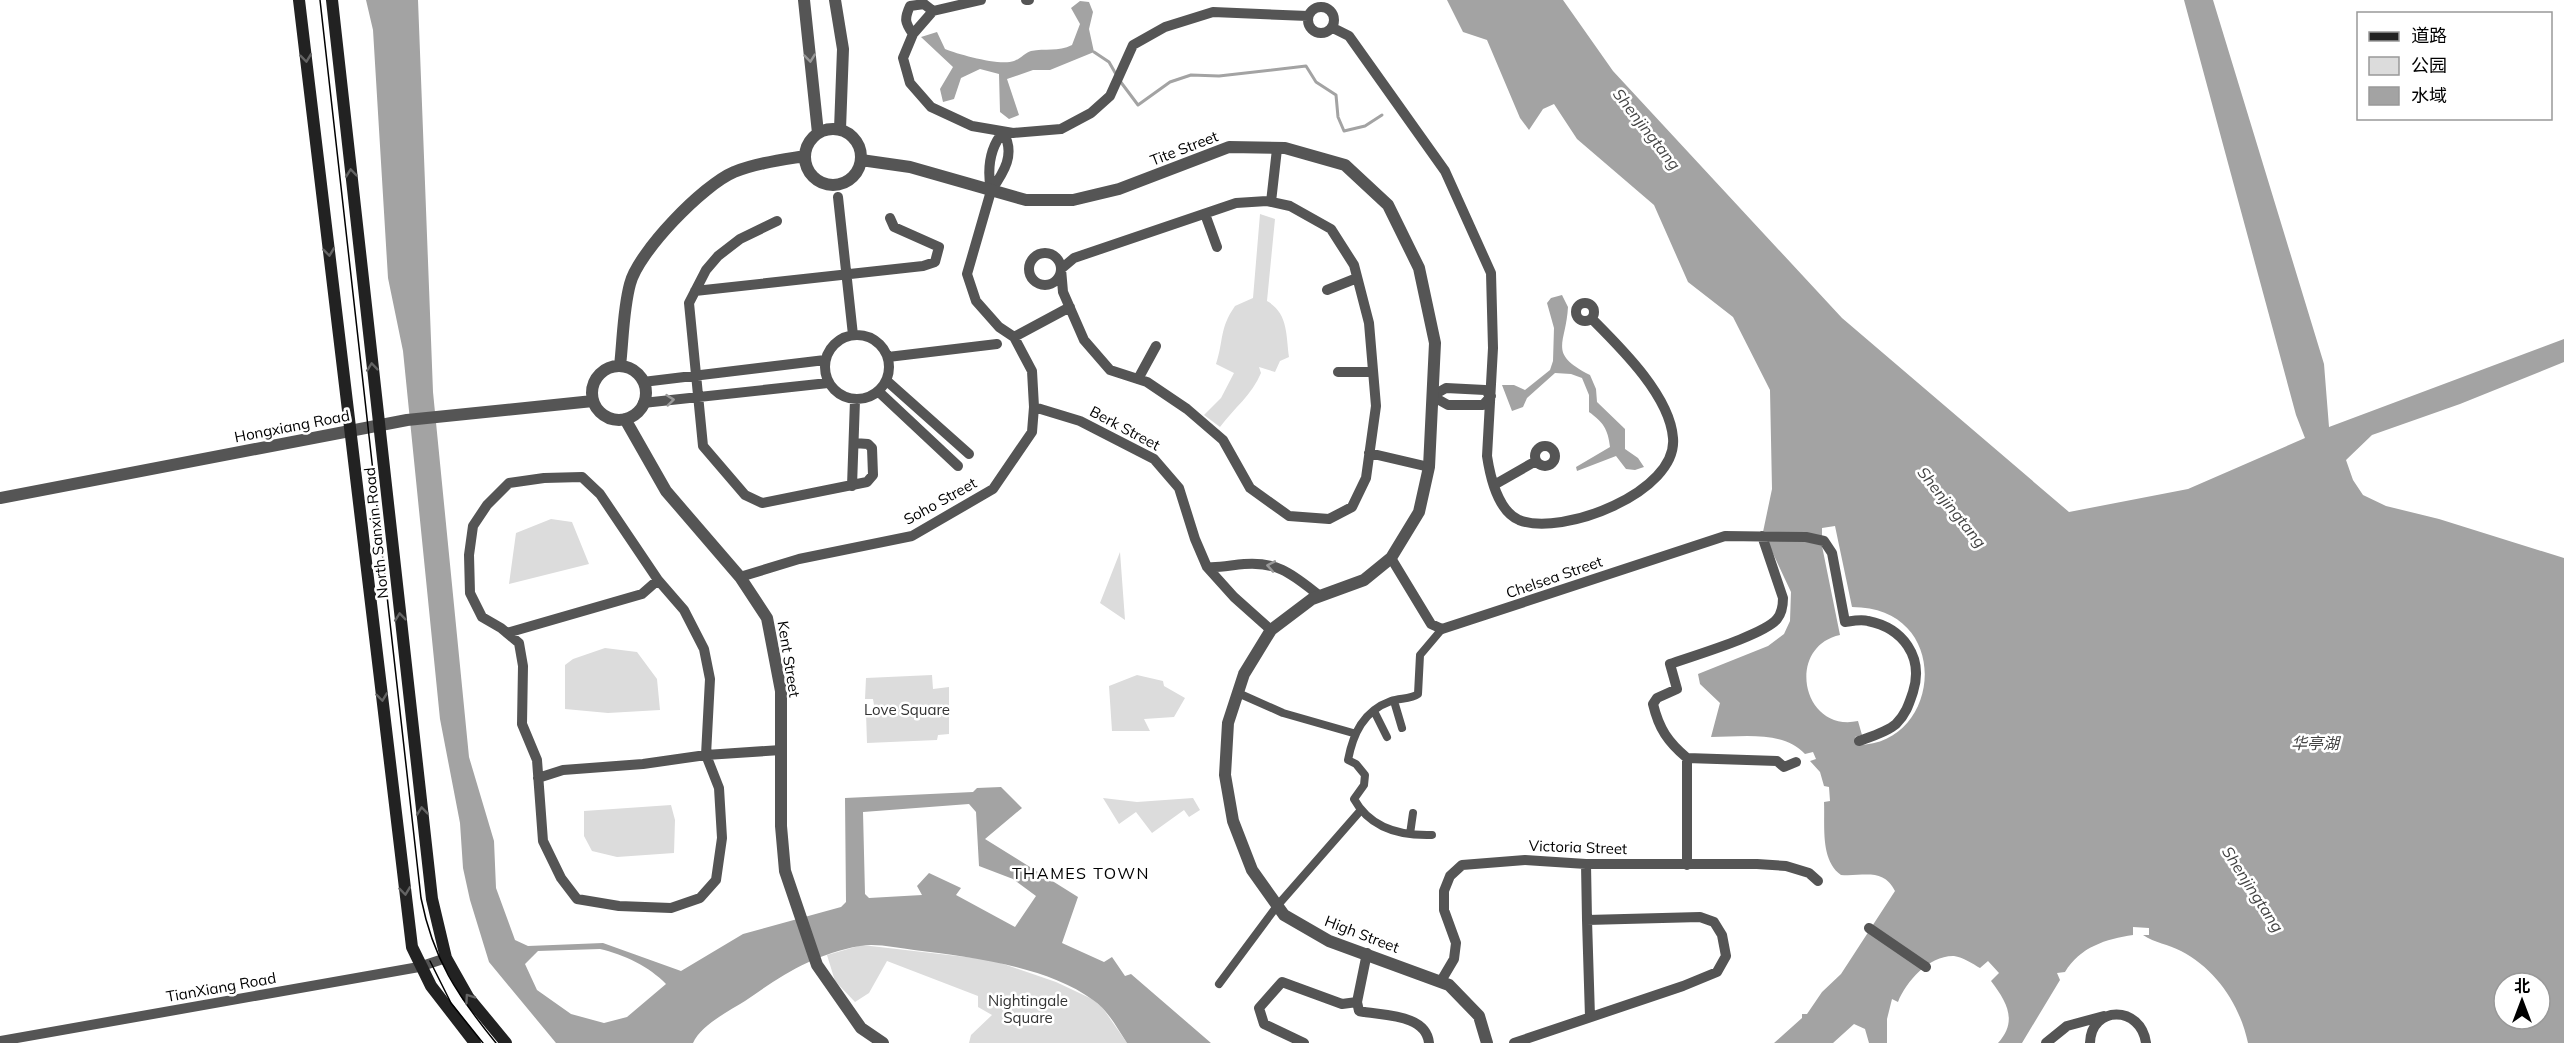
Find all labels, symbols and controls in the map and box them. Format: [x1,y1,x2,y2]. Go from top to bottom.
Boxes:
legend [2357,12,2552,120]
text: 道路 [2411,24,2447,47]
one-way arrow [299,54,312,63]
one-way arrow [803,54,816,63]
text: 公园 [2411,54,2447,77]
water label: Shenjingtang [1609,84,1685,174]
text: 水域 [2411,84,2447,107]
street label: Tite Street [1147,126,1221,170]
one-way arrow [345,168,358,178]
one-way arrow [322,247,335,256]
one-way arrow [367,362,379,371]
one-way arrow [666,394,675,407]
street label: Berk Street [1087,402,1163,454]
street label: Hongxiang Road [233,406,351,446]
water label: Shenjingtang [1913,463,1991,552]
street label: North Sanxin Road [360,466,392,600]
street label: Soho Street [900,473,980,529]
street label: Chelsea Street [1503,552,1605,602]
one-way arrow [1266,560,1276,573]
one-way arrow [395,613,407,622]
street label: Kent Street [774,620,804,698]
one-way arrow [375,692,388,701]
park label: Love Square [864,700,950,719]
water label: 华亭湖 [2291,733,2342,753]
one-way arrow [416,806,429,816]
street label: Victoria Street [1528,836,1628,858]
water label: Shenjingtang [2218,842,2288,936]
district label: THAMES TOWN [1012,863,1150,883]
one-way arrow [399,886,411,895]
street label: High Street [1322,911,1402,957]
street label: TianXiang Road [165,968,277,1006]
north arrow [2492,971,2552,1031]
text: 北 [2514,976,2530,996]
park label: Nightingale Square [988,991,1068,1027]
one-way arrow [465,993,476,1004]

